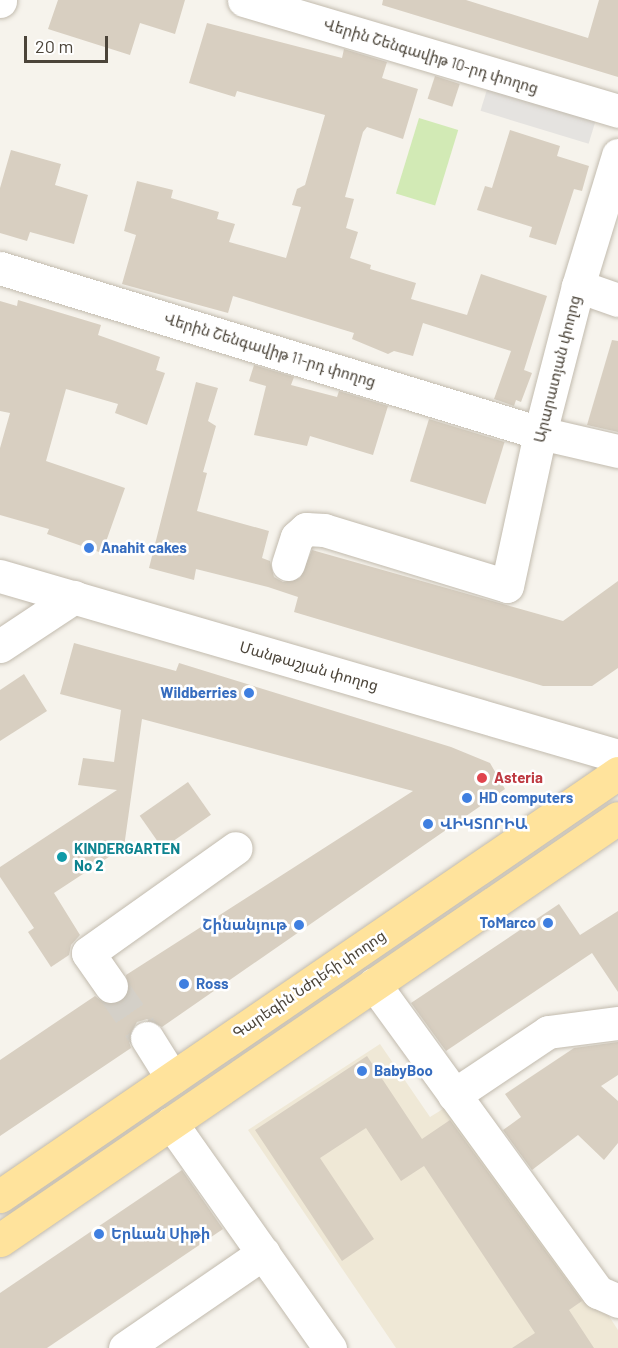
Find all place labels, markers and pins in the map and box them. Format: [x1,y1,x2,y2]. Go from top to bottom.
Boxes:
place label: Anahit cakes [101,539,187,557]
marker: Anahit cakes [82,541,96,555]
place label: Wildberries [160,684,237,702]
marker: Wildberries [242,686,256,700]
place label: Asteria [494,769,543,787]
marker: Asteria [475,771,489,785]
place label: HD computers [479,789,573,807]
marker: HD computers [460,791,474,805]
place label: ՎԻԿՏՈՐԻԱ [440,815,528,833]
marker: ՎԻԿՏՈՐԻԱ [421,817,435,831]
place label: KINDERGARTEN No 2 [74,839,180,874]
marker: KINDERGARTEN No 2 [55,850,69,864]
place label: ToMarco [480,914,536,932]
place label: Շինանյութ [202,916,287,934]
marker: ToMarco [541,916,555,930]
marker: Շինանյութ [292,918,306,932]
place label: Ross [196,975,228,993]
marker: Ross [177,977,191,991]
place label: BabyBoo [374,1062,433,1080]
marker: BabyBoo [355,1064,369,1078]
place label: Երևան Սիթի [111,1225,210,1243]
marker: Երևան Սիթի [92,1227,106,1241]

